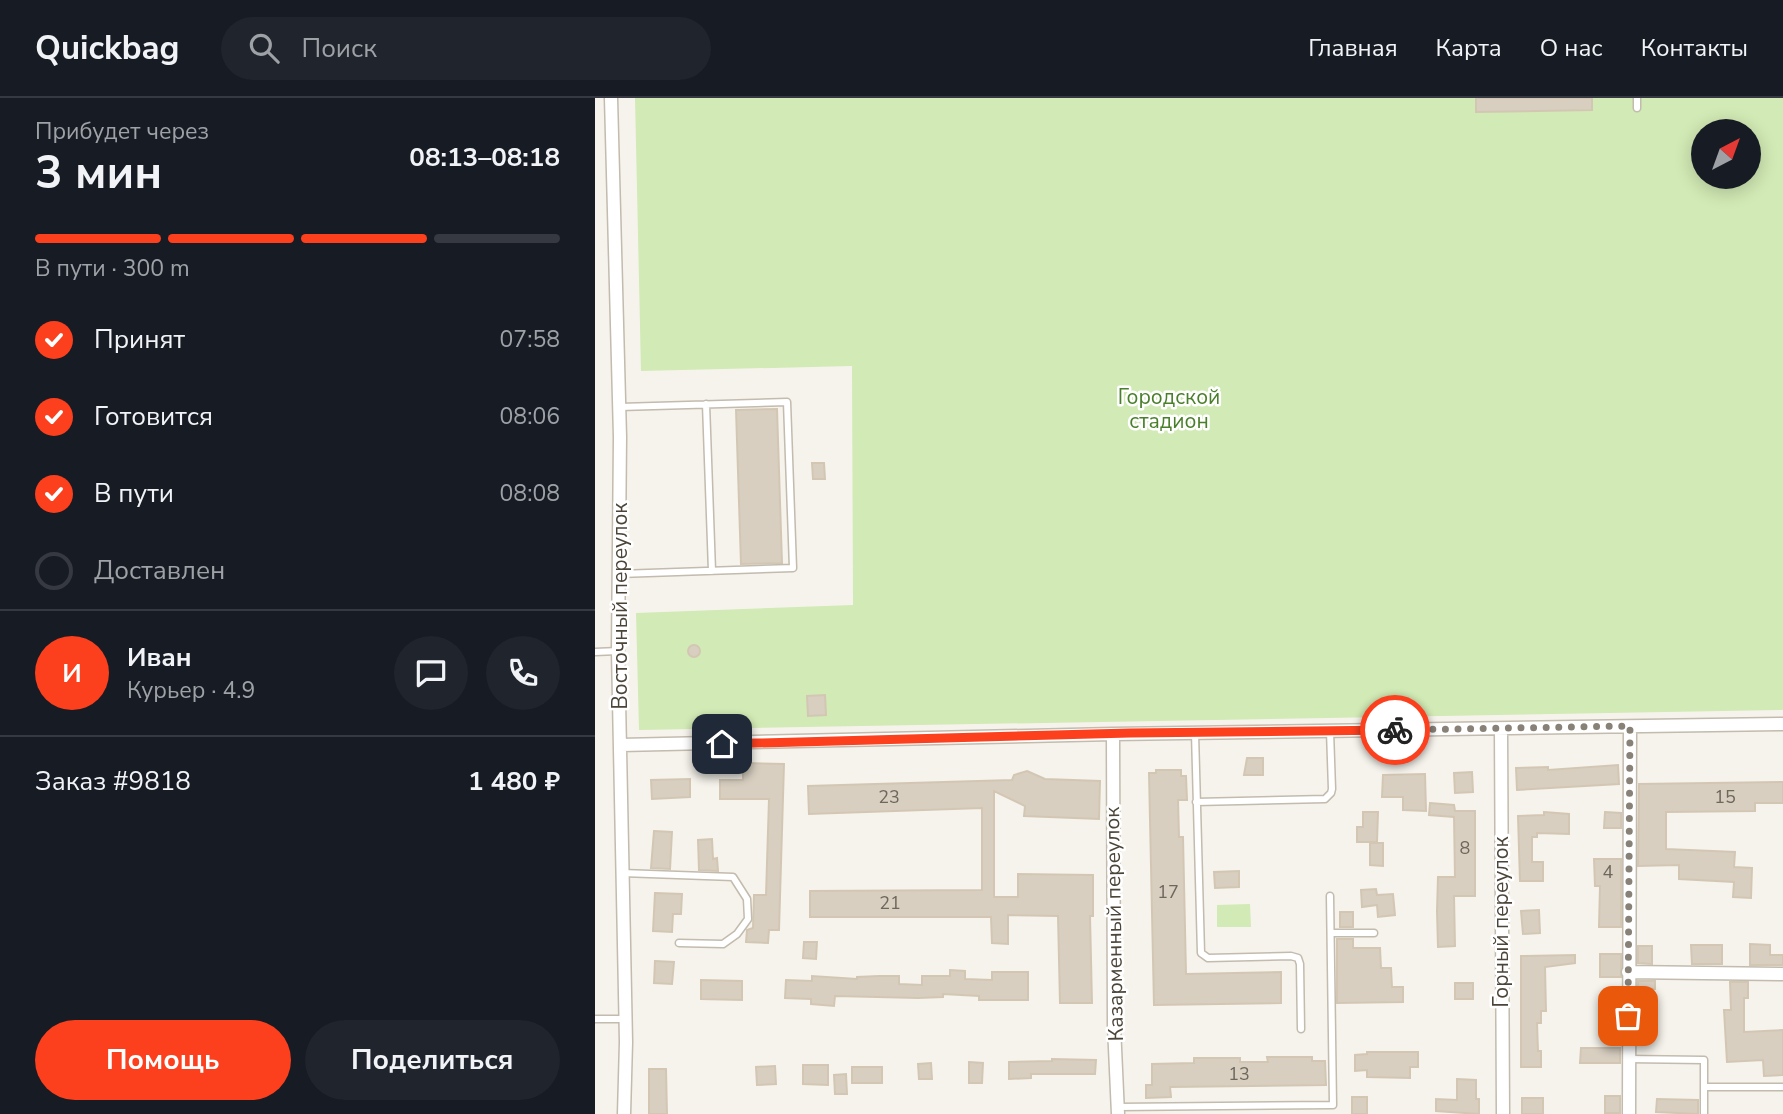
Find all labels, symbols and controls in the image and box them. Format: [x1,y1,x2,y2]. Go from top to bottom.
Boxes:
search box [221,17,711,80]
text: Quickbag [35,26,179,71]
icon: search [245,29,283,67]
text: Поиск [301,31,377,66]
text: Главная [1308,32,1398,64]
text: Карта [1436,32,1502,64]
text: О нас [1540,32,1603,64]
text: Контакты [1641,32,1748,64]
text: Прибудет через [35,116,209,147]
north arrow [1691,119,1761,189]
map controls [1691,119,1761,189]
text: 08:13–08:18 [409,140,560,175]
text: 3 мин [35,141,162,204]
text: В пути · 300 m [35,253,190,284]
icon: check [35,321,73,359]
text: Принят [94,322,185,357]
text: 07:58 [500,324,560,355]
park label: Городской стадион [1118,383,1220,435]
icon: check [35,398,73,436]
text: Готовится [94,399,213,434]
text: 08:06 [500,401,560,432]
icon: check [35,475,73,513]
text: В пути [94,476,174,511]
text: 08:08 [500,478,560,509]
street label: Восточный переулок [606,502,634,709]
text: Доставлен [94,553,225,588]
button: chat [394,636,468,710]
button: phone [486,636,560,710]
text: Иван [127,640,192,675]
text: И [62,656,82,691]
text: Курьер · 4.9 [127,675,255,706]
courier [1360,695,1430,765]
icon: bike [1376,711,1414,749]
pin [692,714,752,774]
icon: home [703,725,741,763]
text: Заказ #9818 [35,764,191,799]
text: 1 480 ₽ [468,764,560,799]
house number: 23 [878,785,900,809]
house number: 15 [1714,785,1736,809]
street label: Казарменный переулок [1098,806,1130,1042]
street label: Горный переулок [1487,835,1515,1008]
house number: 8 [1460,836,1470,860]
house number: 4 [1603,860,1614,884]
house number: 17 [1157,880,1179,904]
house number: 21 [879,891,901,915]
pin [1598,986,1658,1046]
icon: bag [1609,997,1647,1035]
button: Помощь [35,1020,291,1100]
button: Поделиться [305,1020,560,1100]
house number: 13 [1228,1062,1250,1086]

